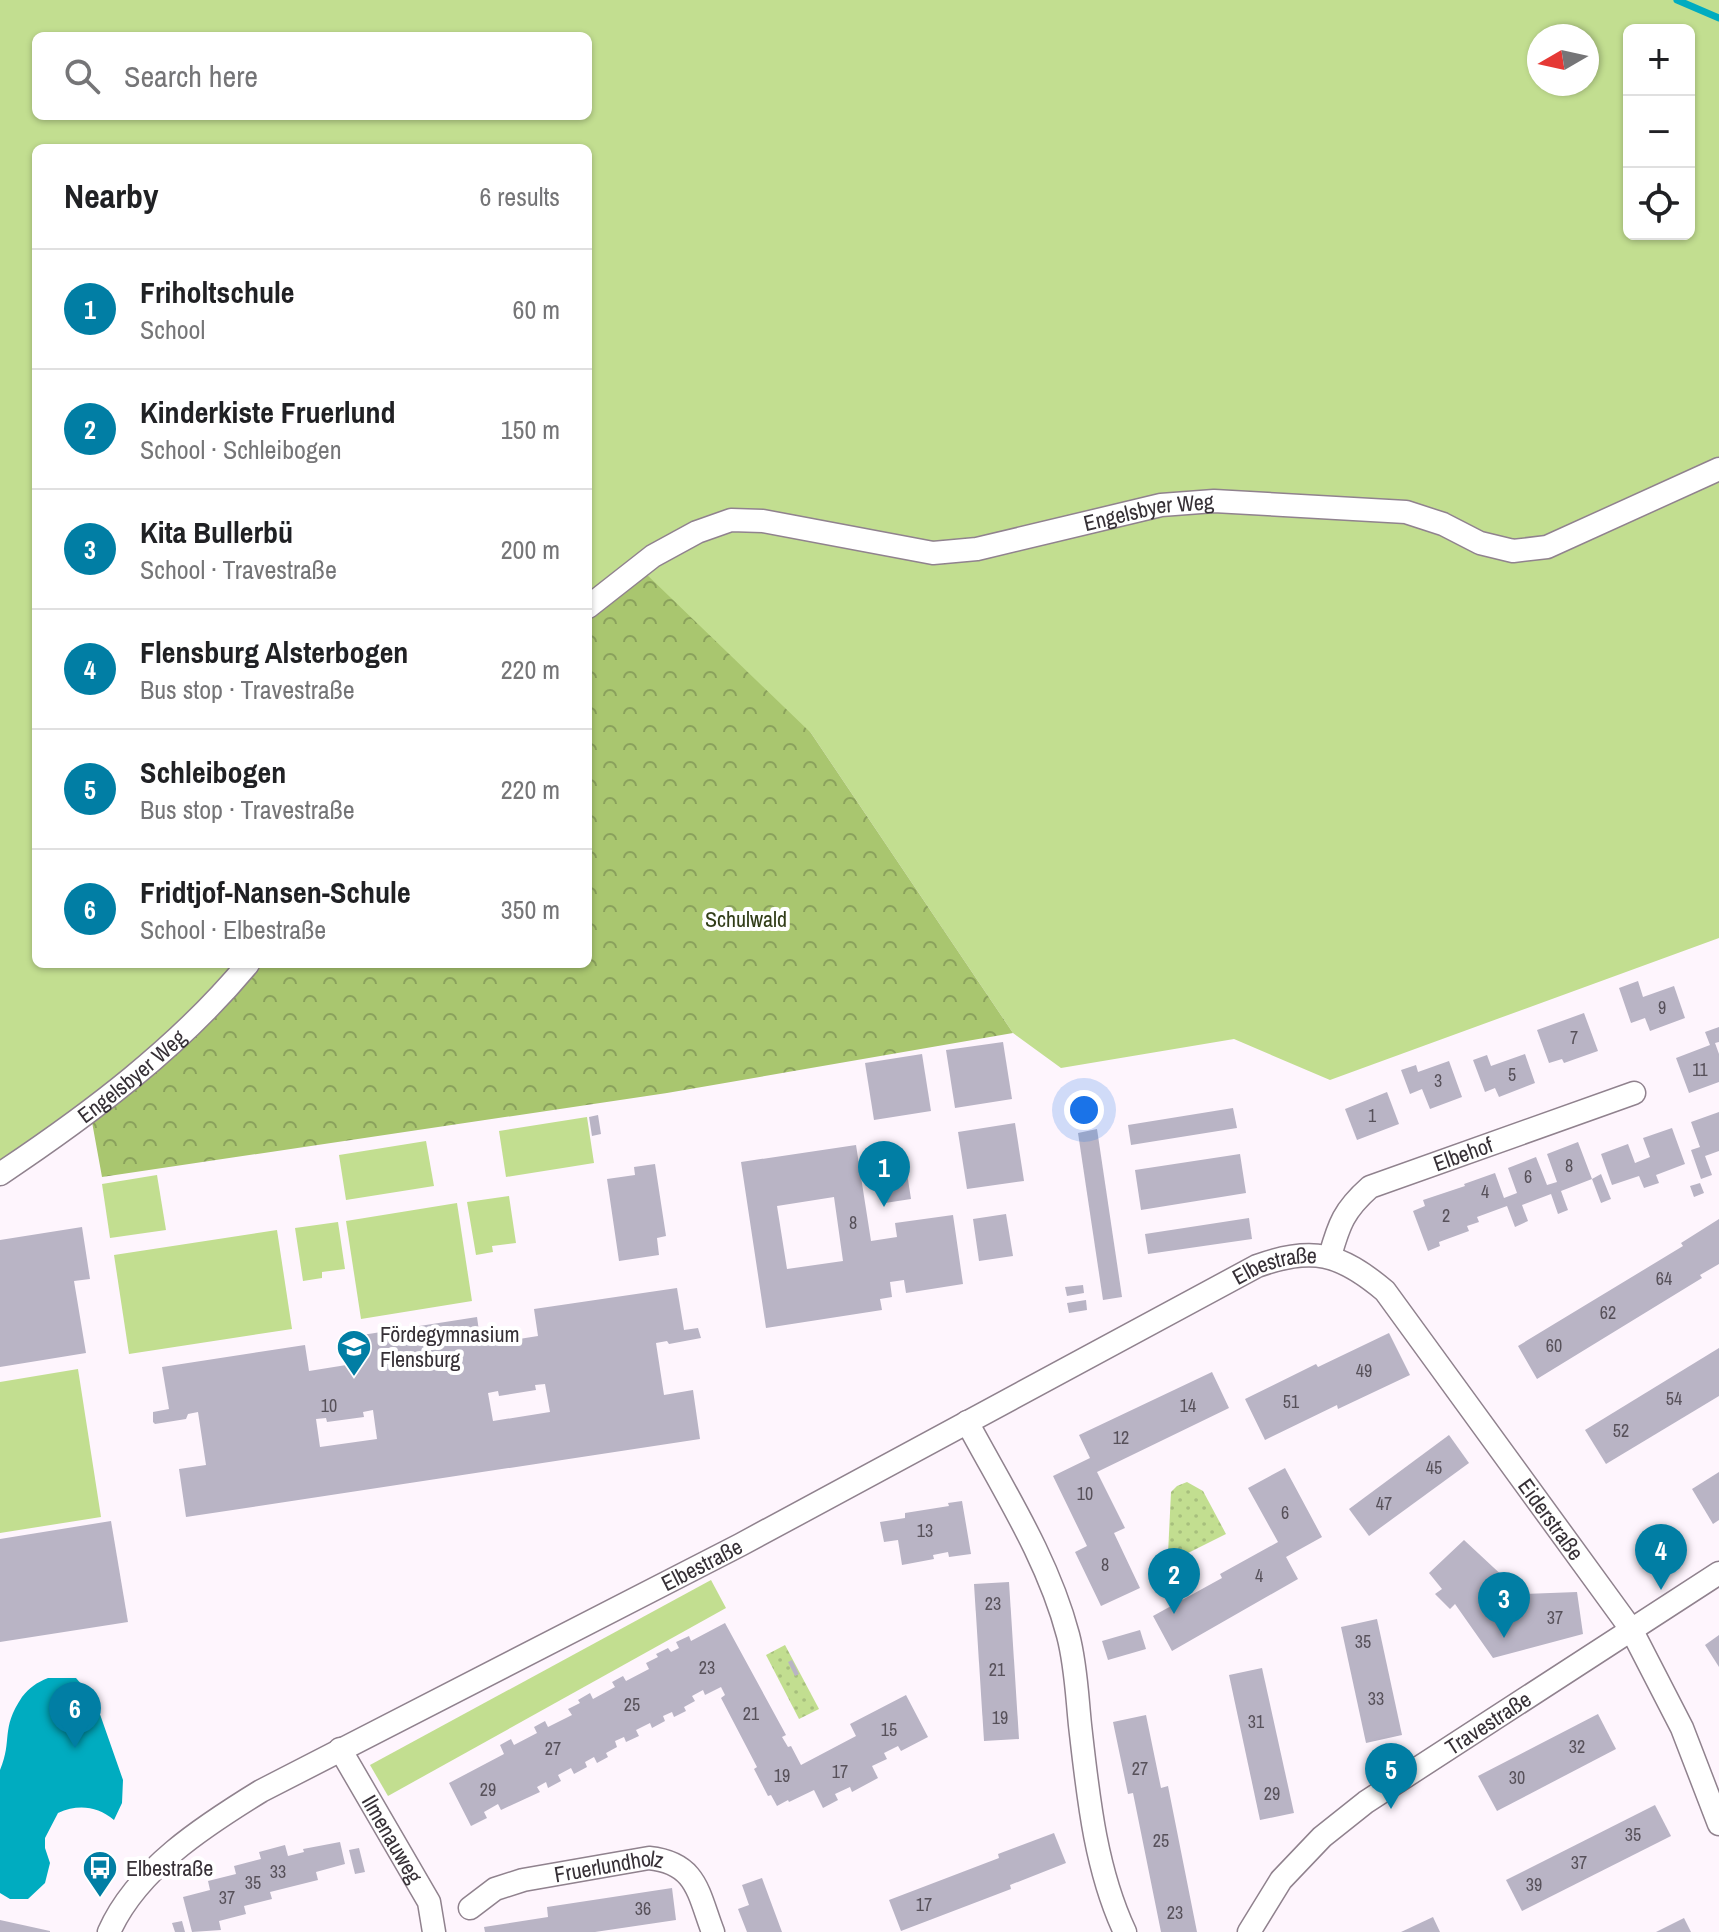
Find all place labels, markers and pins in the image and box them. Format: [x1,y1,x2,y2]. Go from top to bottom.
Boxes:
pin: 1 [858,1141,910,1207]
place label: Fördegymnasium Flensburg [380,1319,519,1374]
school or university icon: Fördegymnasium Flensburg [335,1328,373,1378]
pin: 4 [1635,1524,1687,1590]
pin: 2 [1148,1548,1200,1614]
pin: 3 [1478,1572,1530,1638]
pin: 6 [49,1682,101,1748]
pin: 5 [1365,1743,1417,1809]
bus stop icon: Elbestraße [81,1849,119,1899]
place label: Elbestraße [126,1853,213,1883]

